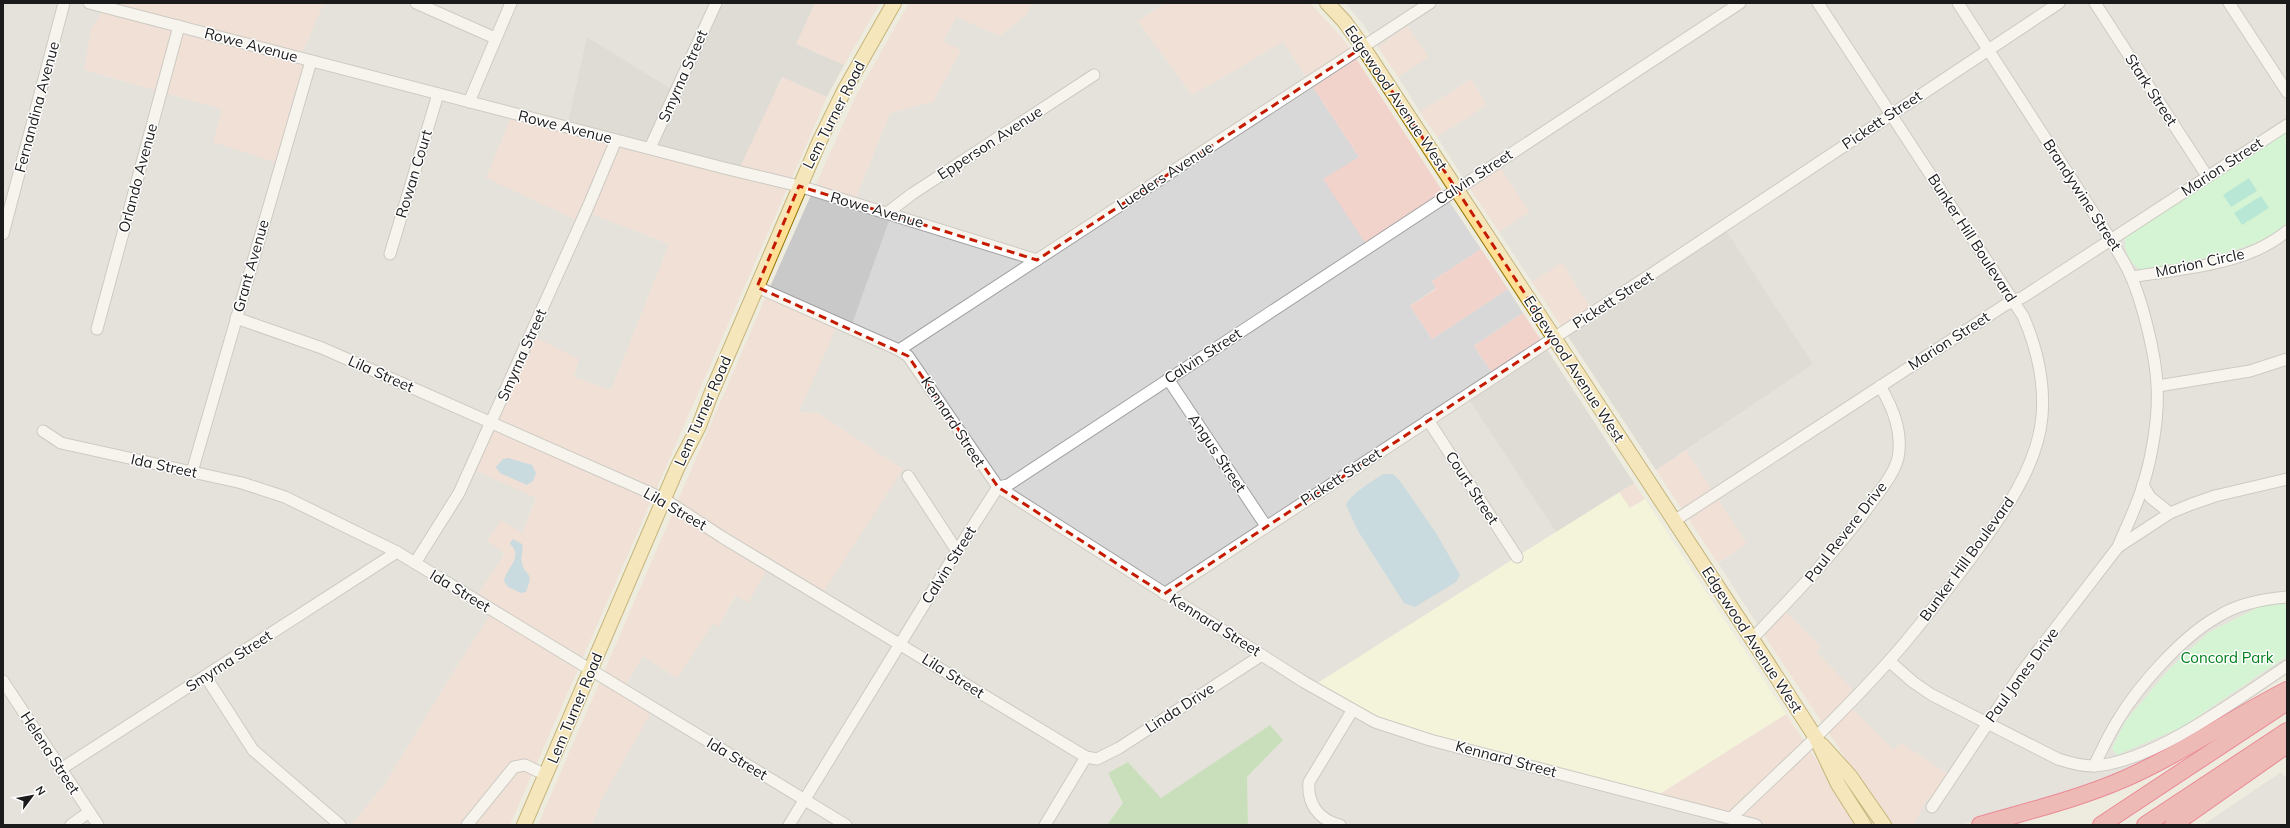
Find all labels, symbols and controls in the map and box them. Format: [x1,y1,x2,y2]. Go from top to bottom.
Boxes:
street label: Edgewood Avenue West [1341,22,1452,174]
street label: Rowe Avenue [202,23,300,66]
street label: Smyrna Street [654,27,711,125]
street label: Fernandina Avenue [10,39,63,174]
street label: Stark Street [2121,50,2182,129]
street label: Lem Turner Road [798,58,869,172]
street label: Pickett Street [1838,86,1925,153]
street label: Epperson Avenue [934,102,1046,184]
street label: Rowe Avenue [516,106,614,147]
street label: Orlando Avenue [114,121,161,234]
street label: Rowan Court [391,127,436,220]
street label: Marion Street [2177,133,2266,200]
street label: Brandywine Street [2039,135,2126,254]
street label: Lueders Avenue [1113,137,1216,214]
street label: Calvin Street [1432,145,1516,209]
street label: Bunker Hill Boulevard [1924,170,2021,305]
street label: Rowe Avenue [828,187,926,232]
street label: Grant Avenue [228,217,273,314]
street label: Marion Circle [2154,244,2246,281]
street label: Pickett Street [1569,267,1657,333]
street label: Edgewood Avenue West [1520,292,1629,445]
street label: Smyrna Street [493,306,550,404]
street label: Marion Street [1904,307,1993,374]
street label: Calvin Street [1161,324,1245,388]
street label: Lila Street [345,351,417,396]
street label: Lem Turner Road [670,353,735,469]
street label: Kennard Street [917,373,990,470]
street label: Angus Street [1184,410,1251,495]
street label: Pickett Street [1297,444,1385,510]
street label: Court Street [1442,448,1503,528]
street label: Ida Street [129,449,199,482]
street label: Paul Revere Drive [1800,478,1891,586]
street label: Lila Street [640,483,710,534]
street label: Bunker Hill Boulevard [1915,493,2018,625]
street label: Calvin Street [917,522,980,607]
street label: Edgewood Avenue West [1698,563,1807,716]
street label: Ida Street [427,565,494,616]
street label: Kennard Street [1166,589,1264,660]
street label: Paul Jones Drive [1981,624,2062,726]
street label: Smyrna Street [182,626,275,696]
park label: Concord Park [2181,648,2274,667]
street label: Lila Street [919,649,988,702]
street label: Lem Turner Road [543,650,606,766]
street label: Linda Drive [1142,678,1218,737]
street label: Helena Street [17,708,84,798]
street label: Ida Street [704,733,771,784]
street label: Kennard Street [1454,736,1559,781]
north arrow [12,776,52,816]
text: N [32,783,49,798]

